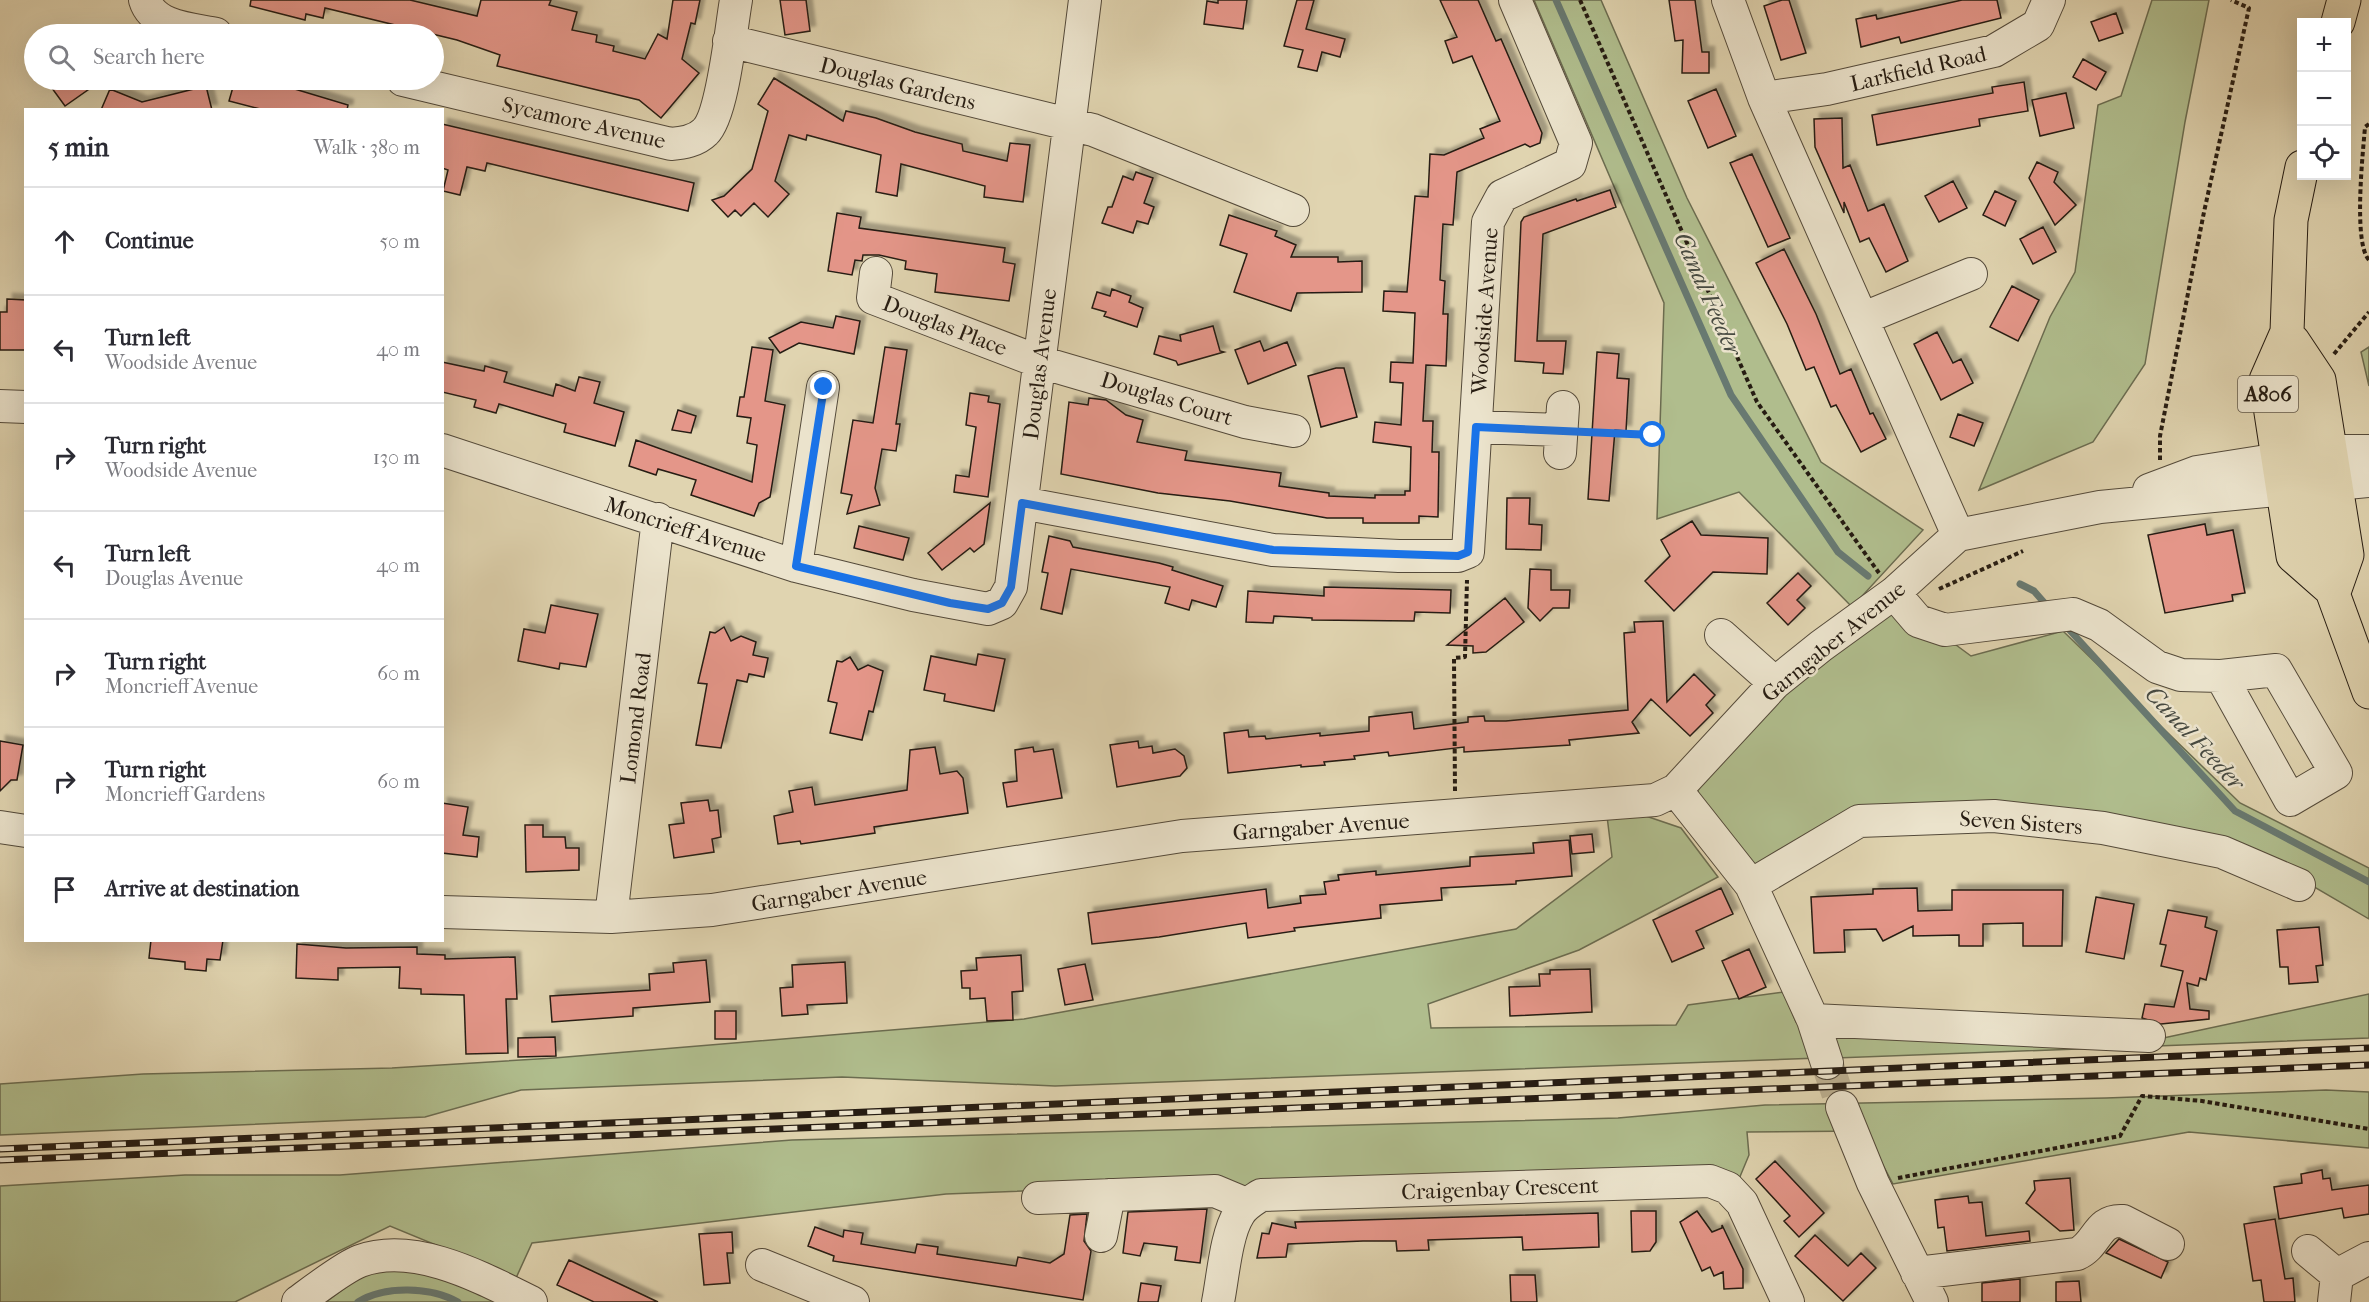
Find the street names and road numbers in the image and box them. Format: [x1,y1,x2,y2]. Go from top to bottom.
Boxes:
street label: Larkfield Road [1848,40,1990,97]
street label: Douglas Gardens [817,52,978,116]
street label: Sycamore Avenue [499,92,668,154]
street label: Woodside Avenue [1466,227,1504,397]
street label: Douglas Avenue [1018,287,1062,441]
street label: Douglas Place [879,290,1011,362]
street label: Douglas Court [1098,367,1236,431]
road number: A806 [2238,376,2298,412]
street label: Moncrieff Avenue [602,492,770,568]
street label: Garngaber Avenue [1757,576,1911,708]
street label: Lomond Road [615,650,657,785]
street label: Seven Sisters [1959,806,2083,840]
street label: Garngaber Avenue [1232,808,1411,846]
street label: Garngaber Avenue [750,864,929,918]
street label: Craigenbay Crescent [1401,1173,1599,1205]

